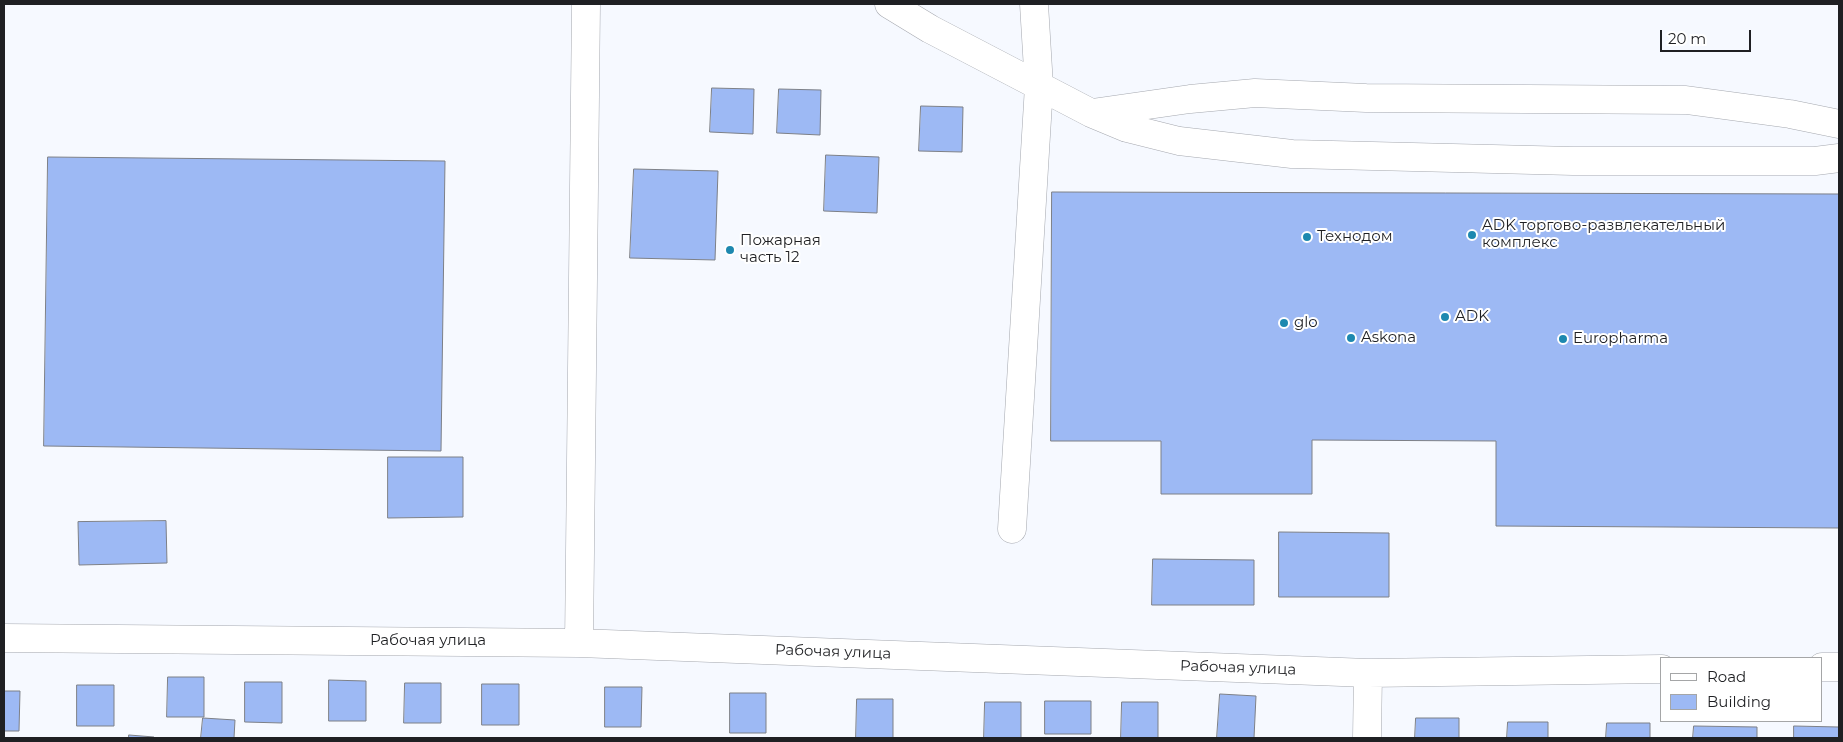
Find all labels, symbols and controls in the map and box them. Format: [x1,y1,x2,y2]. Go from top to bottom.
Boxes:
scale bar [1663,20,1754,52]
text: 20 m [1668,29,1706,48]
place label: ADK торгово-развлекательный комплекс [1482,217,1725,252]
place label: Технодом [1317,228,1393,246]
marker: ADK торгово-развлекательный комплекс [1466,229,1478,241]
marker: Технодом [1301,231,1313,243]
place label: Пожарная часть 12 [740,232,821,267]
marker: Пожарная часть 12 [724,244,736,256]
place label: ADK [1455,308,1489,326]
marker: ADK [1439,311,1451,323]
place label: glo [1294,314,1318,332]
marker: glo [1278,317,1290,329]
place label: Askona [1361,329,1416,347]
place label: Europharma [1573,330,1668,348]
marker: Askona [1345,332,1357,344]
marker: Europharma [1557,333,1569,345]
street label: Рабочая улица [370,632,486,650]
street label: Рабочая улица [775,641,891,663]
street label: Рабочая улица [1180,657,1296,679]
legend [1660,657,1823,722]
text: Road [1707,667,1746,686]
text: Building [1707,692,1771,711]

